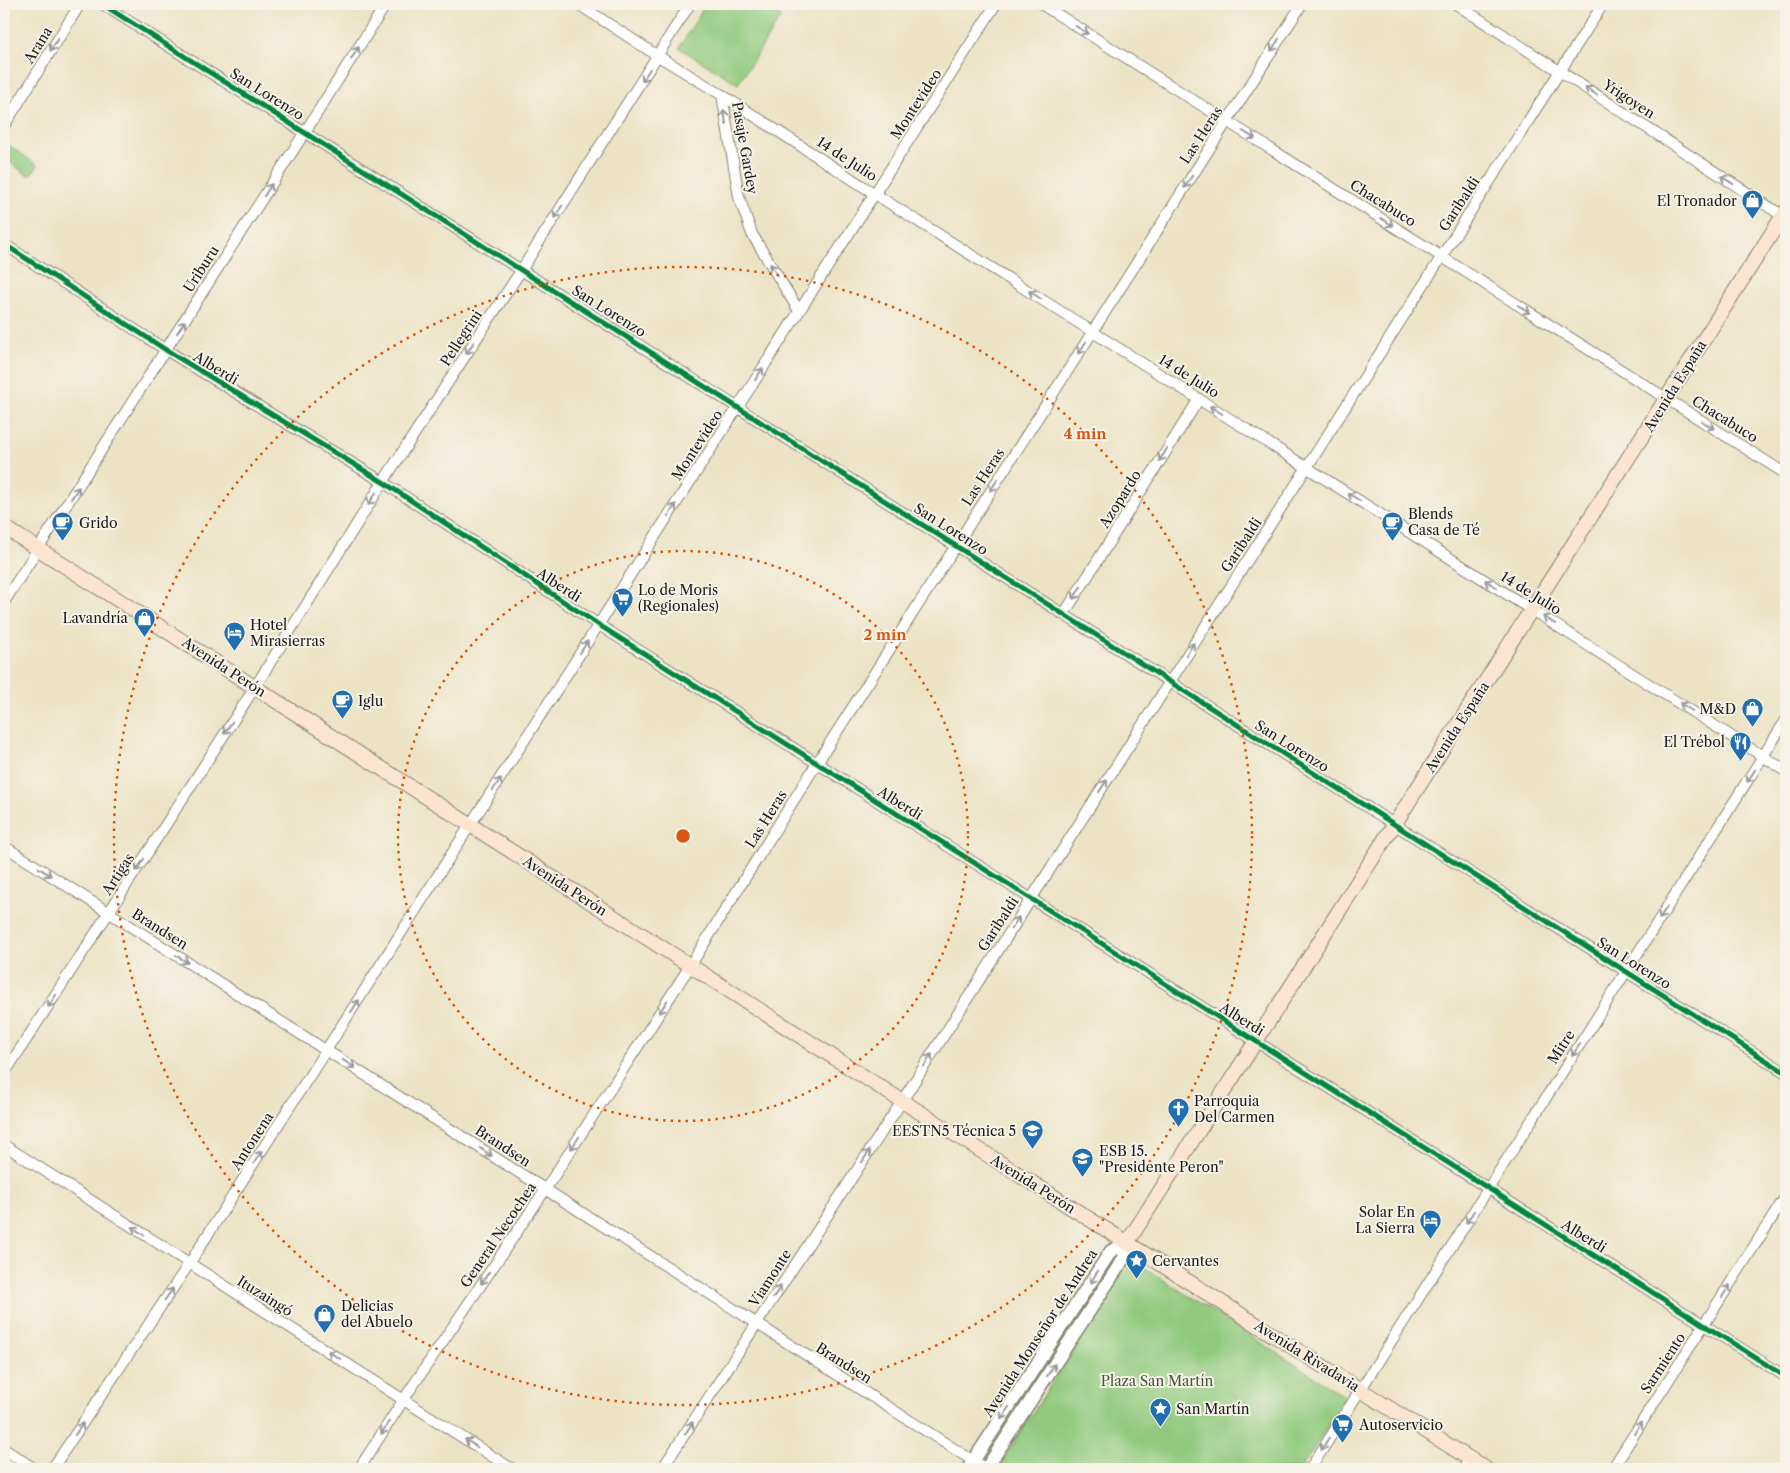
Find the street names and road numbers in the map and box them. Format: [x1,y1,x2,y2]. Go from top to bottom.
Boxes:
street label: Arana [19,23,56,67]
street label: San Lorenzo [227,64,307,124]
street label: Montevideo [887,65,945,143]
street label: Yrigoyen [1599,75,1659,123]
street label: Pasaje Gardey [728,100,762,196]
street label: Las Heras [1176,103,1226,167]
street label: 14 de Julio [813,133,881,185]
street label: Garibaldi [1435,173,1483,235]
street label: Chacabuco [1347,176,1419,230]
street label: Uriburu [179,242,223,296]
street label: San Lorenzo [569,281,649,341]
street label: Pellegrini [436,306,486,370]
street label: Avenida España [1639,336,1711,436]
street label: Alberdi [189,347,242,388]
street label: 14 de Julio [1155,350,1223,402]
street label: Chacabuco [1689,392,1761,446]
street label: Montevideo [668,406,726,484]
street label: Las Heras [958,445,1008,509]
street label: Azopardo [1095,467,1145,532]
street label: San Lorenzo [911,499,991,559]
street label: Garibaldi [1217,514,1265,576]
street label: Alberdi [533,563,585,606]
street label: 14 de Julio [1497,567,1565,619]
street label: Avenida Perón [178,633,270,701]
street label: Avenida España [1420,678,1493,777]
street label: San Lorenzo [1252,716,1332,776]
street label: Alberdi [873,782,926,824]
street label: Las Heras [741,787,791,851]
street label: Artigas [97,850,138,899]
street label: Avenida Perón [519,852,611,920]
street label: Garibaldi [974,893,1022,955]
street label: Brandsen [129,905,192,953]
street label: San Lorenzo [1594,933,1674,993]
street label: Alberdi [1215,998,1268,1040]
street label: Mitre [1543,1026,1579,1067]
street label: Antonena [226,1108,278,1174]
street label: Brandsen [472,1121,534,1171]
street label: Avenida Perón [986,1150,1079,1217]
street label: General Necochea [456,1178,540,1291]
street label: Alberdi [1557,1215,1610,1257]
street label: Avenida Monseñor de Andrea [978,1245,1101,1421]
street label: Viamonte [744,1246,795,1311]
street label: Ituzaingó [234,1272,296,1320]
street label: Avenida Rivadavia [1250,1316,1363,1396]
street label: Sarmiento [1637,1329,1689,1397]
street label: Brandsen [813,1339,876,1387]

